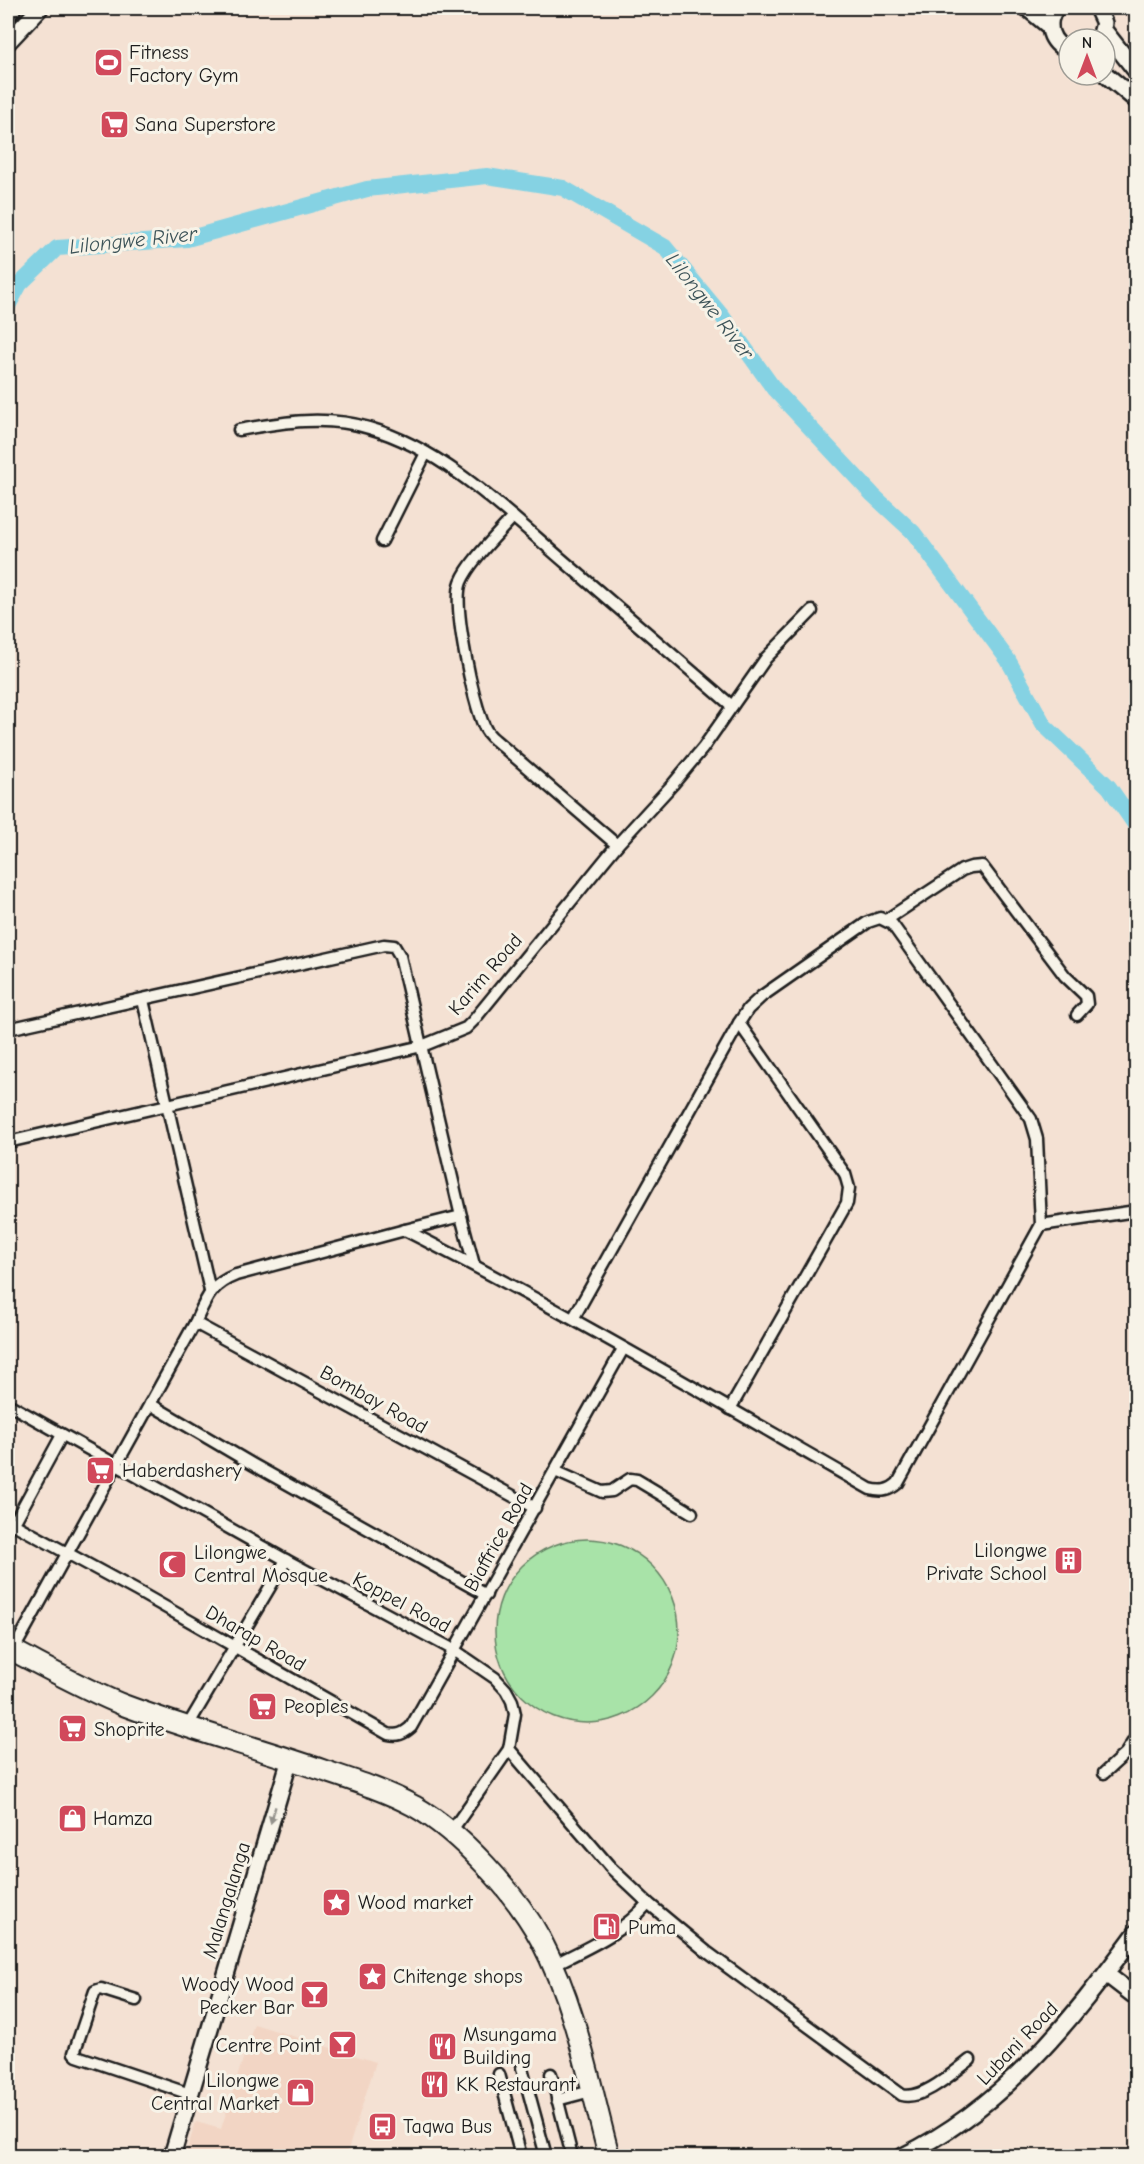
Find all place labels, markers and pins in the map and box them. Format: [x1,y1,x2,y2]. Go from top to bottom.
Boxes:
place label: Fitness Factory Gym [129,41,238,87]
sports icon: Fitness Factory Gym [92,47,124,79]
supermarket icon: Sana Superstore [98,108,130,140]
place label: Sana Superstore [135,113,276,136]
supermarket icon: Haberdashery [85,1454,117,1486]
place label: Haberdashery [122,1459,242,1482]
place label: Lilongwe Private School [926,1539,1047,1585]
place label: Lilongwe Central Mosque [194,1541,328,1587]
building icon: Lilongwe Private School [1052,1545,1084,1577]
mosque icon: Lilongwe Central Mosque [157,1548,189,1580]
supermarket icon: Peoples [247,1690,279,1722]
place label: Peoples [284,1695,348,1718]
supermarket icon: Shoprite [57,1713,89,1745]
place label: Shoprite [94,1718,165,1741]
shop icon: Hamza [56,1802,88,1834]
place label: Hamza [93,1807,153,1830]
place icon: Wood market [321,1886,353,1918]
place label: Wood market [358,1891,474,1914]
fuel station icon: Puma [591,1911,623,1943]
place label: Puma [628,1916,676,1939]
place icon: Chitenge shops [356,1960,388,1992]
place label: Chitenge shops [393,1965,522,1988]
place label: Woody Wood Pecker Bar [182,1973,294,2019]
bar icon: Woody Wood Pecker Bar [299,1979,331,2011]
place label: Msungama Building [463,2023,557,2069]
bar icon: Centre Point [326,2029,358,2061]
restaurant icon: Msungama Building [426,2030,458,2062]
place label: Centre Point [215,2034,322,2057]
restaurant icon: KK Restaurant [419,2068,451,2100]
place label: Lilongwe Central Market [151,2069,280,2115]
place label: KK Restaurant [456,2073,577,2096]
shop icon: Lilongwe Central Market [284,2076,316,2108]
bus stop icon: Taqwa Bus [366,2110,398,2142]
place label: Taqwa Bus [403,2115,492,2138]

